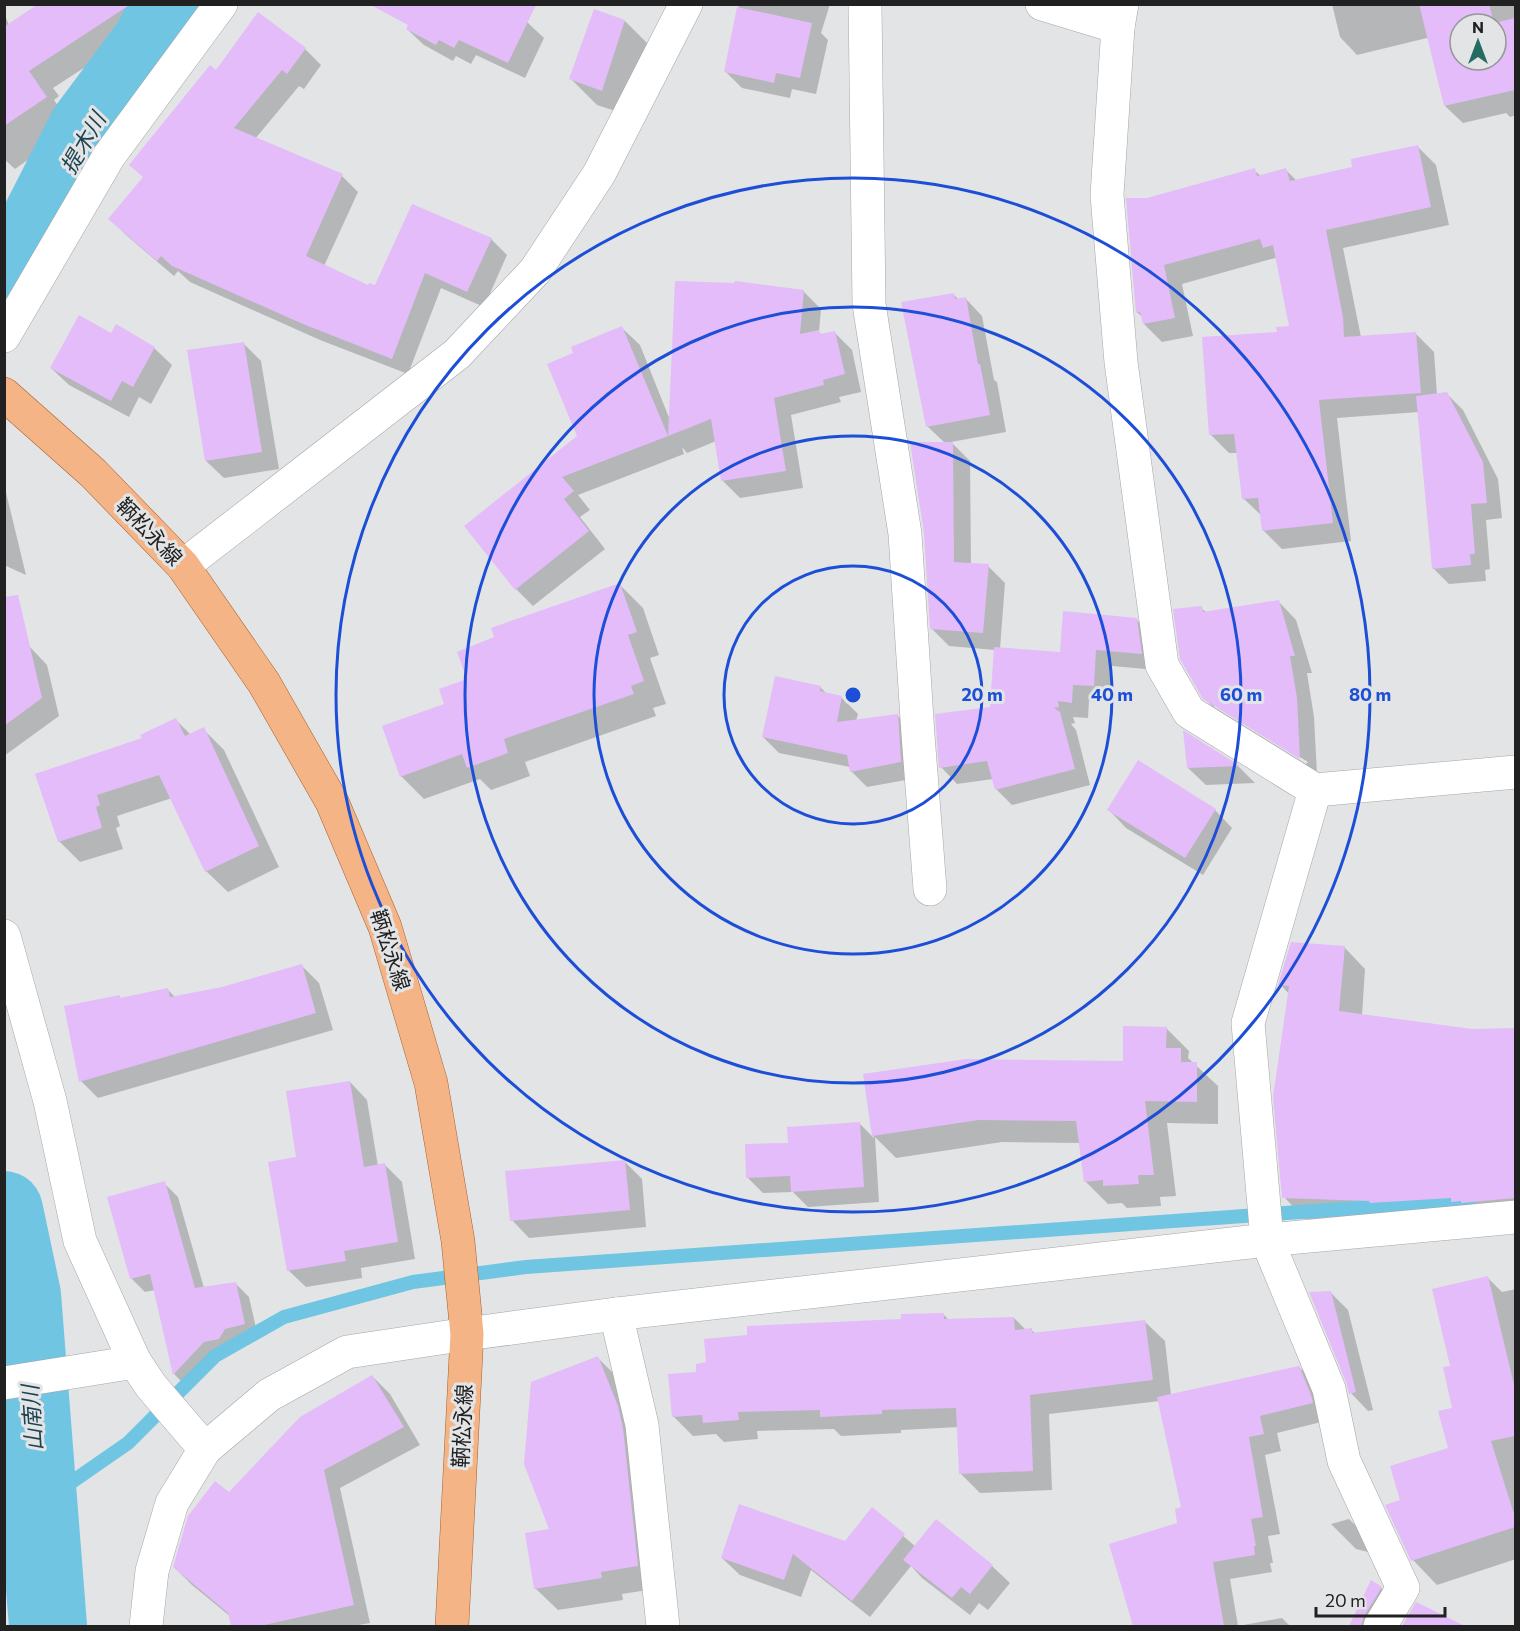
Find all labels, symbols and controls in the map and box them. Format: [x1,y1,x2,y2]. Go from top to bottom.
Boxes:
north arrow [1448,12,1508,72]
text: N [1472,17,1484,36]
water label: 提木川 [54,106,112,178]
street label: 鞆松永線 [112,492,188,570]
text: 20 m [961,683,1003,705]
text: 40 m [1091,683,1133,705]
text: 60 m [1220,683,1262,705]
text: 80 m [1349,683,1391,705]
centre of rings [843,685,863,705]
street label: 鞆松永線 [367,906,416,993]
water label: 山南川 [16,1382,47,1452]
street label: 鞆松永線 [447,1383,476,1469]
scale bar [1316,1580,1445,1618]
text: 20 m [1325,1589,1366,1611]

